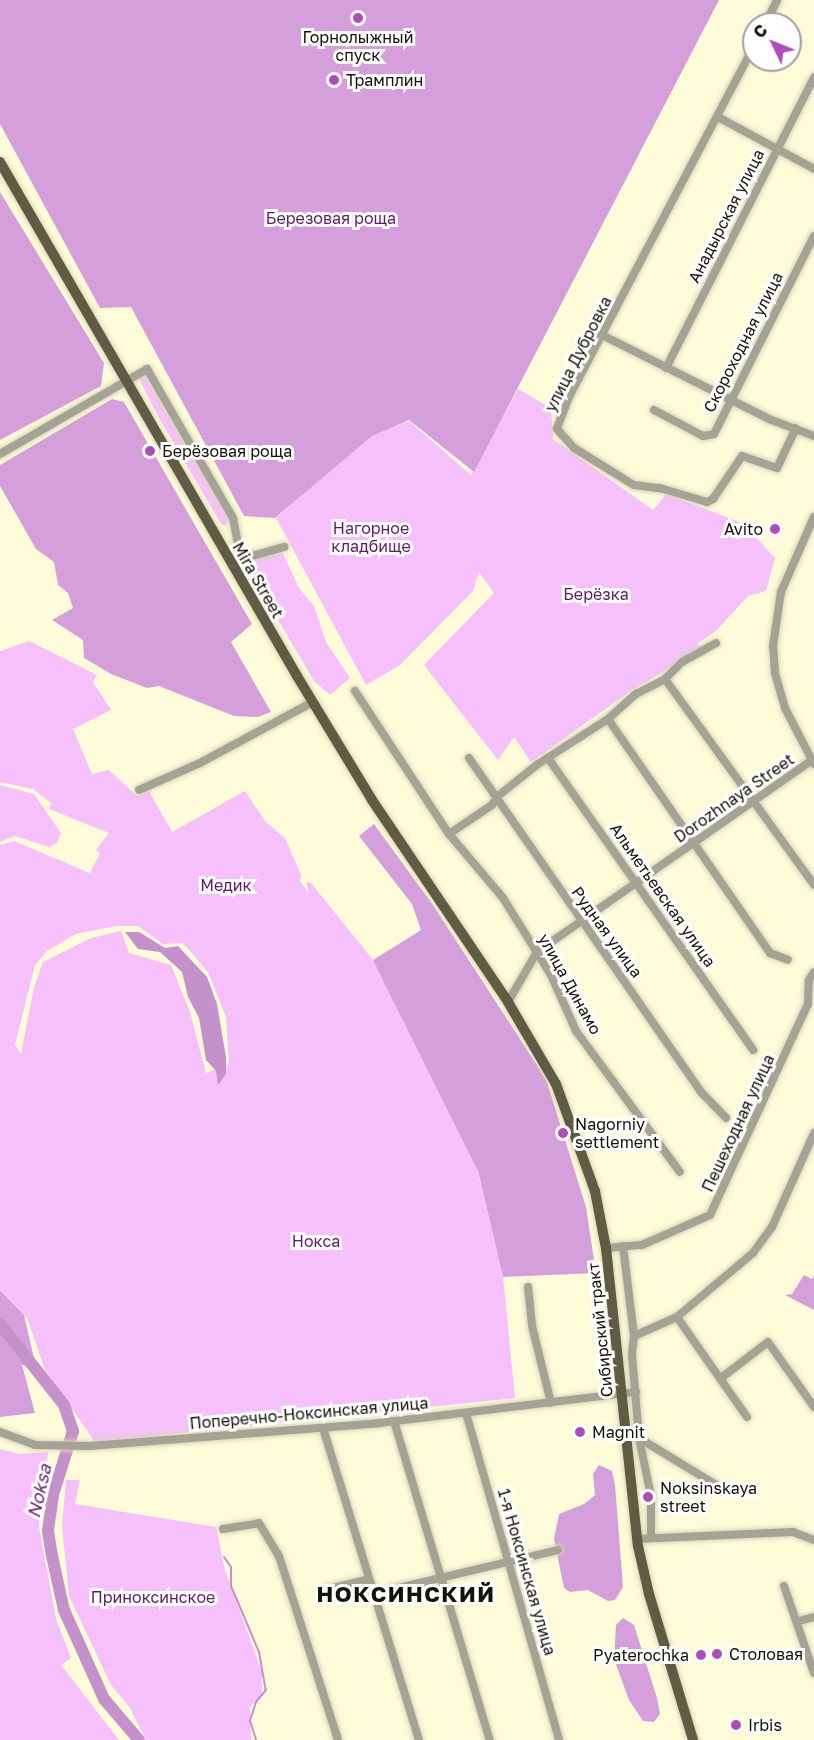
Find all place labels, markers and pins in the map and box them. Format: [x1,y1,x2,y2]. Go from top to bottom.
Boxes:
marker: Горнолыжный спуск [351,11,365,25]
place label: Горнолыжный спуск [303,27,413,65]
place label: Трамплин [346,70,423,90]
marker: Трамплин [327,73,341,87]
place label: Берёзовая роща [162,441,292,461]
marker: Берёзовая роща [143,444,157,458]
place label: Avito [724,519,763,539]
marker: Avito [768,522,782,536]
place label: Nagorniy settlement [575,1114,659,1152]
marker: Nagorniy settlement [556,1126,570,1140]
place label: Magnit [592,1422,645,1442]
marker: Magnit [573,1425,587,1439]
place label: Noksinskaya street [660,1478,757,1516]
marker: Noksinskaya street [641,1490,655,1504]
place label: Столовая [729,1644,803,1664]
place label: Pyaterochka [593,1645,689,1665]
marker: Столовая [710,1647,724,1661]
marker: Pyaterochka [694,1648,708,1662]
place label: Irbis [748,1715,782,1735]
marker: Irbis [729,1718,743,1732]

